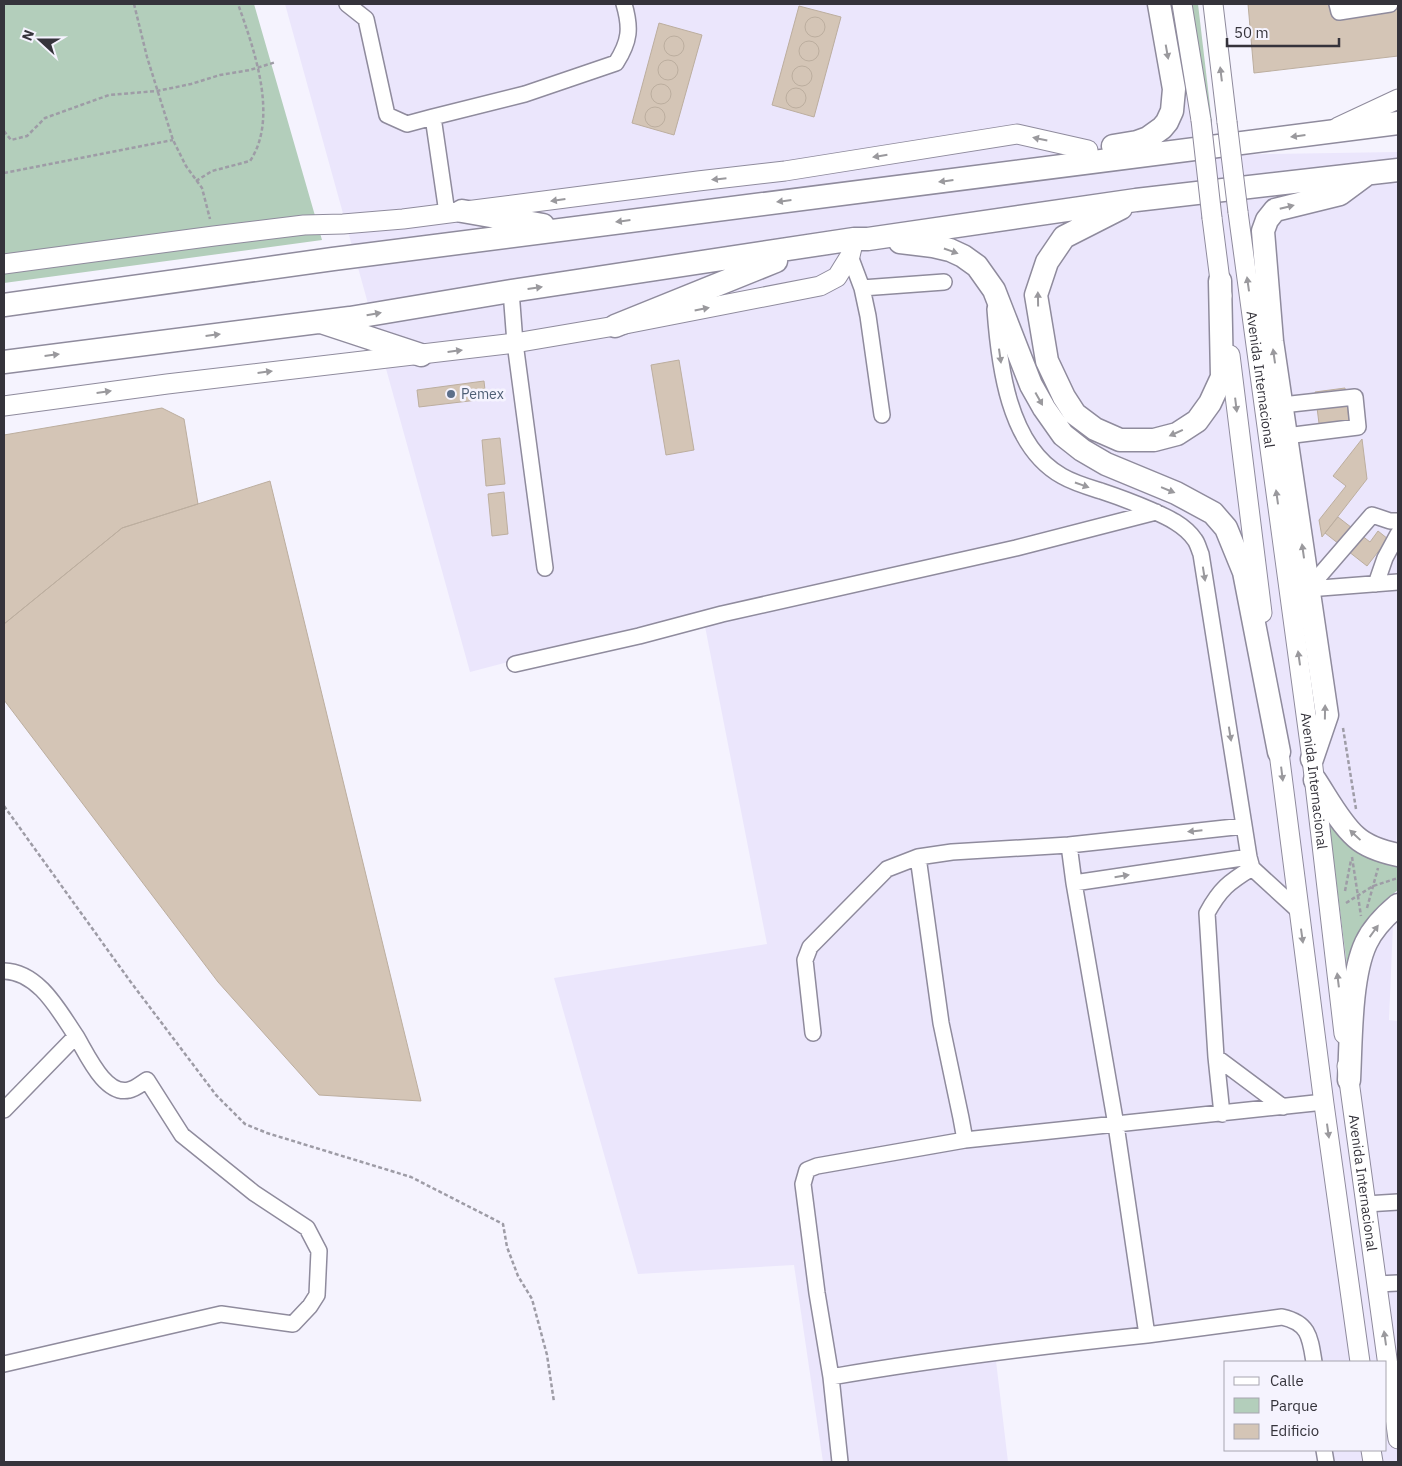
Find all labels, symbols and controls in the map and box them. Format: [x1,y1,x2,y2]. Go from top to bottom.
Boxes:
north arrow [15,15,65,65]
scale bar [1227,15,1340,47]
text: 50 m [1234,23,1269,42]
text: N [18,27,38,43]
one-way arrow [1164,44,1172,60]
one-way arrow [1217,66,1225,82]
one-way arrow [1290,132,1306,140]
one-way arrow [1033,135,1048,143]
one-way arrow [872,152,888,160]
one-way arrow [711,175,727,183]
one-way arrow [937,177,953,185]
one-way arrow [550,196,566,204]
one-way arrow [776,197,792,205]
one-way arrow [1280,203,1295,211]
one-way arrow [615,217,631,225]
one-way arrow [943,248,958,255]
one-way arrow [1244,276,1252,292]
one-way arrow [527,283,543,291]
one-way arrow [1033,291,1041,307]
one-way arrow [694,305,710,313]
one-way arrow [367,309,383,317]
street label: Avenida Internacional [1242,310,1279,449]
one-way arrow [206,331,222,339]
one-way arrow [447,347,463,355]
one-way arrow [996,348,1004,364]
one-way arrow [1270,348,1278,364]
one-way arrow [44,351,60,359]
one-way arrow [258,368,274,376]
place label: Pemex [461,385,504,403]
one-way arrow [96,388,112,396]
marker: Pemex [445,388,457,400]
one-way arrow [1034,393,1043,406]
one-way arrow [1232,397,1240,413]
one-way arrow [1169,429,1183,437]
one-way arrow [1075,481,1090,489]
one-way arrow [1161,486,1176,494]
one-way arrow [1273,489,1281,505]
one-way arrow [1299,543,1307,559]
one-way arrow [1201,566,1209,582]
one-way arrow [1295,650,1303,666]
one-way arrow [1321,704,1329,720]
street label: Avenida Internacional [1297,711,1331,851]
one-way arrow [1226,727,1234,743]
one-way arrow [1278,767,1286,783]
one-way arrow [1187,827,1203,835]
one-way arrow [1349,829,1361,840]
one-way arrow [1114,871,1130,879]
one-way arrow [1369,925,1380,938]
one-way arrow [1298,928,1306,944]
one-way arrow [1334,971,1342,987]
street label: Avenida Internacional [1345,1113,1381,1253]
one-way arrow [1324,1124,1332,1140]
one-way arrow [1380,1330,1388,1346]
legend [1224,1361,1387,1451]
text: Calle [1270,1371,1304,1390]
text: Parque [1270,1396,1318,1415]
text: Edificio [1270,1421,1319,1440]

